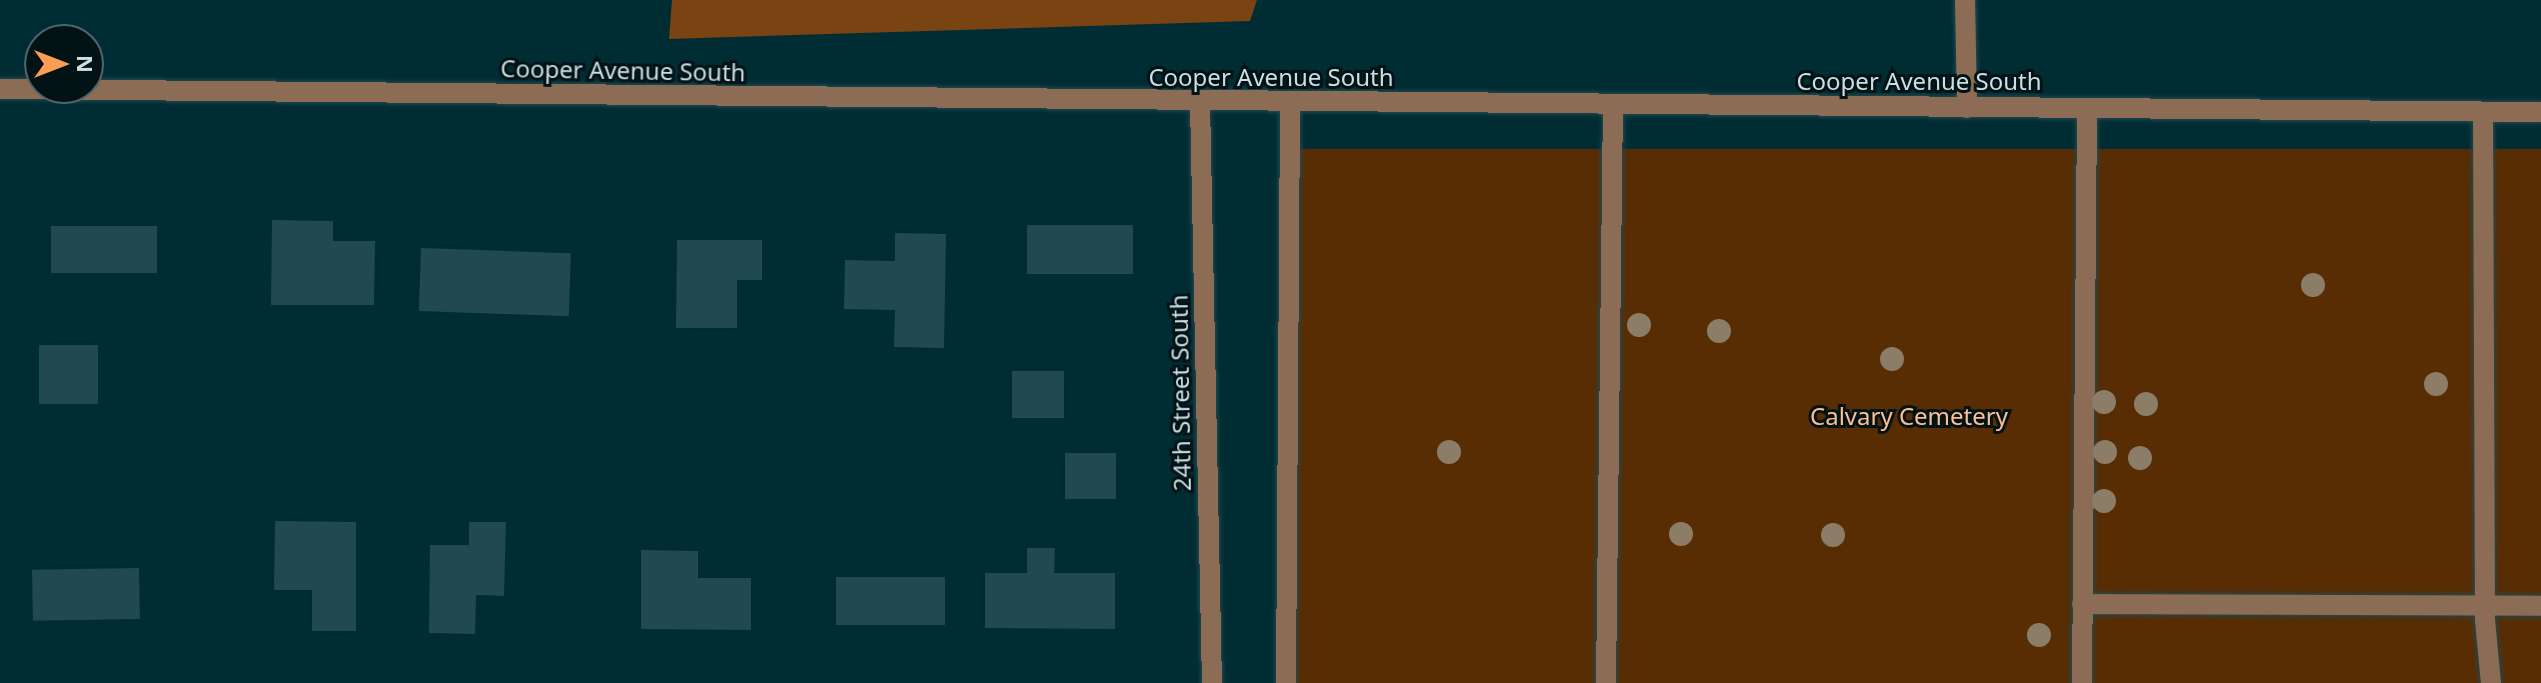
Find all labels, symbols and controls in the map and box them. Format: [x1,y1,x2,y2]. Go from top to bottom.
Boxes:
north arrow [24,24,104,104]
street label: Cooper Avenue South [500,53,746,87]
text: N [71,55,101,73]
street label: Cooper Avenue South [1148,63,1394,91]
street label: Cooper Avenue South [1796,67,2042,95]
street label: 24th Street South [1164,295,1196,491]
park label: Calvary Cemetery [1810,402,2008,430]

